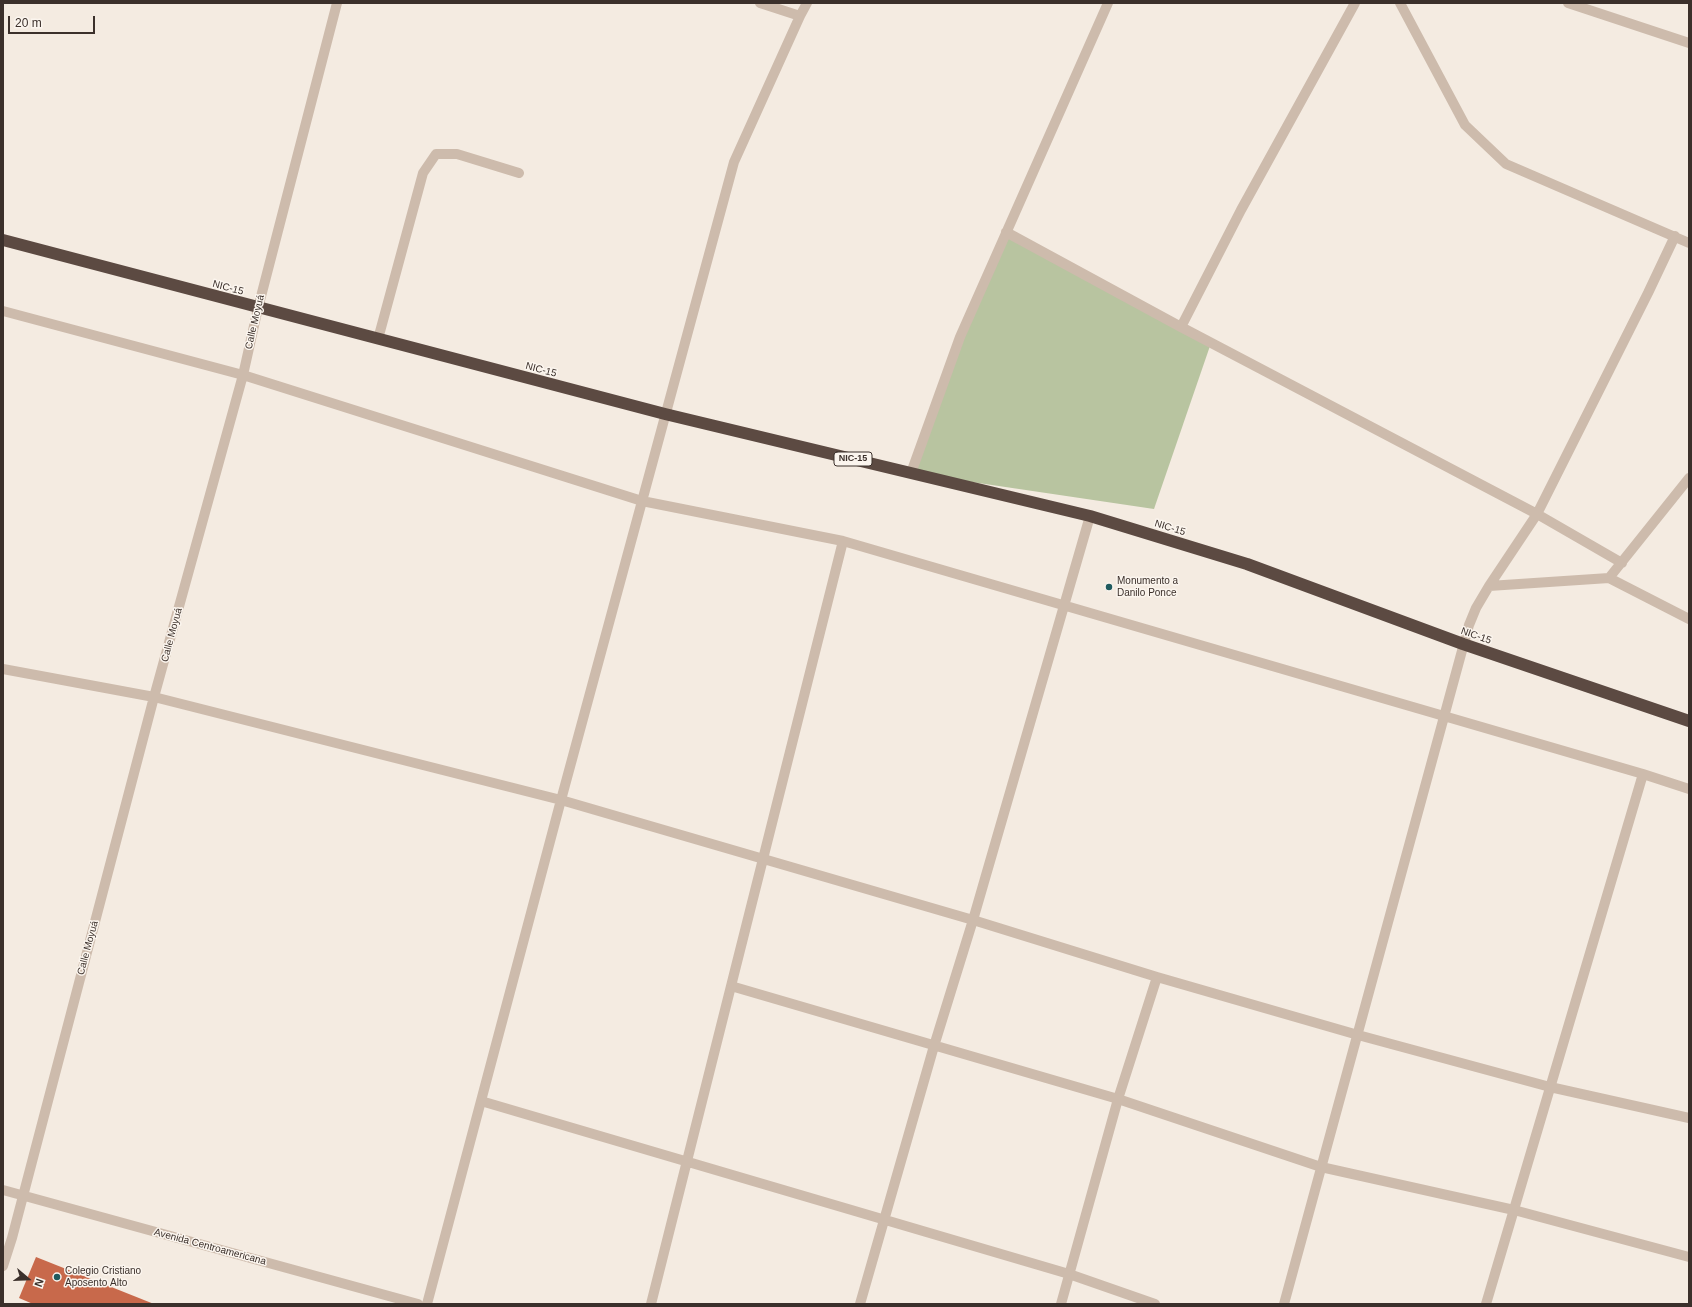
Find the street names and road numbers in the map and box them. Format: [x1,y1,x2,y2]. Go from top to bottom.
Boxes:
street label: NIC-15 [211,278,245,298]
street label: Calle Moyuá [243,294,267,350]
street label: NIC-15 [524,360,558,380]
road number: NIC-15 [834,452,872,466]
street label: NIC-15 [1153,518,1187,538]
street label: Calle Moyuá [159,607,185,663]
street label: NIC-15 [1459,625,1493,647]
street label: Calle Moyuá [75,920,101,976]
street label: Avenida Centroamericana [153,1226,267,1268]

